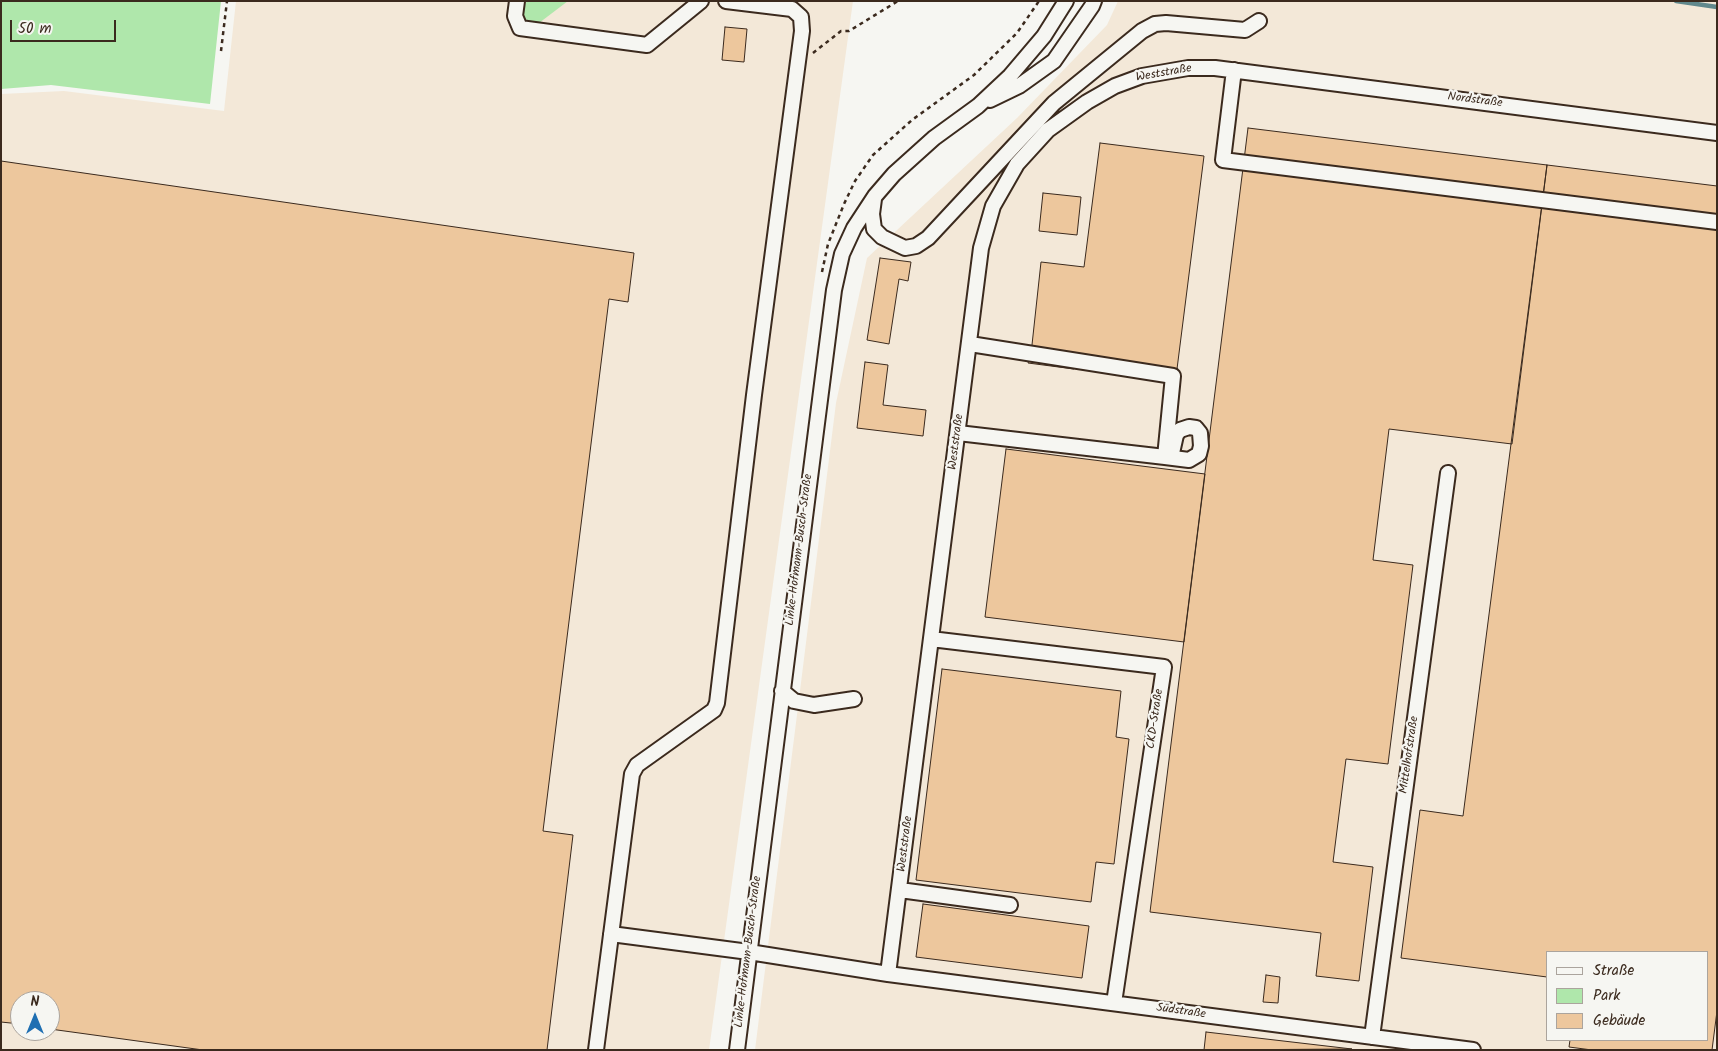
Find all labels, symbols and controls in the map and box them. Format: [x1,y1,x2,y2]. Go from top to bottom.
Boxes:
scale bar [12,10,119,42]
text: 50 m [18,17,52,41]
street label: Weststraße [1135,62,1193,86]
street label: Nordstraße [1447,90,1503,112]
street label: Weststraße [946,413,968,471]
street label: Linke-Hofmann-Busch-Straße [784,473,816,627]
street label: CKD-Straße [1145,688,1167,750]
street label: Mittelhofstraße [1397,715,1423,795]
street label: Weststraße [895,815,917,873]
street label: Linke-Hofmann-Busch-Straße [733,875,765,1029]
legend [1546,951,1708,1041]
text: Straße [1593,959,1634,983]
text: Park [1593,984,1620,1008]
north arrow [10,991,60,1041]
text: N [31,991,39,1013]
street label: Südstraße [1155,1001,1207,1023]
text: Gebäude [1593,1009,1645,1033]

